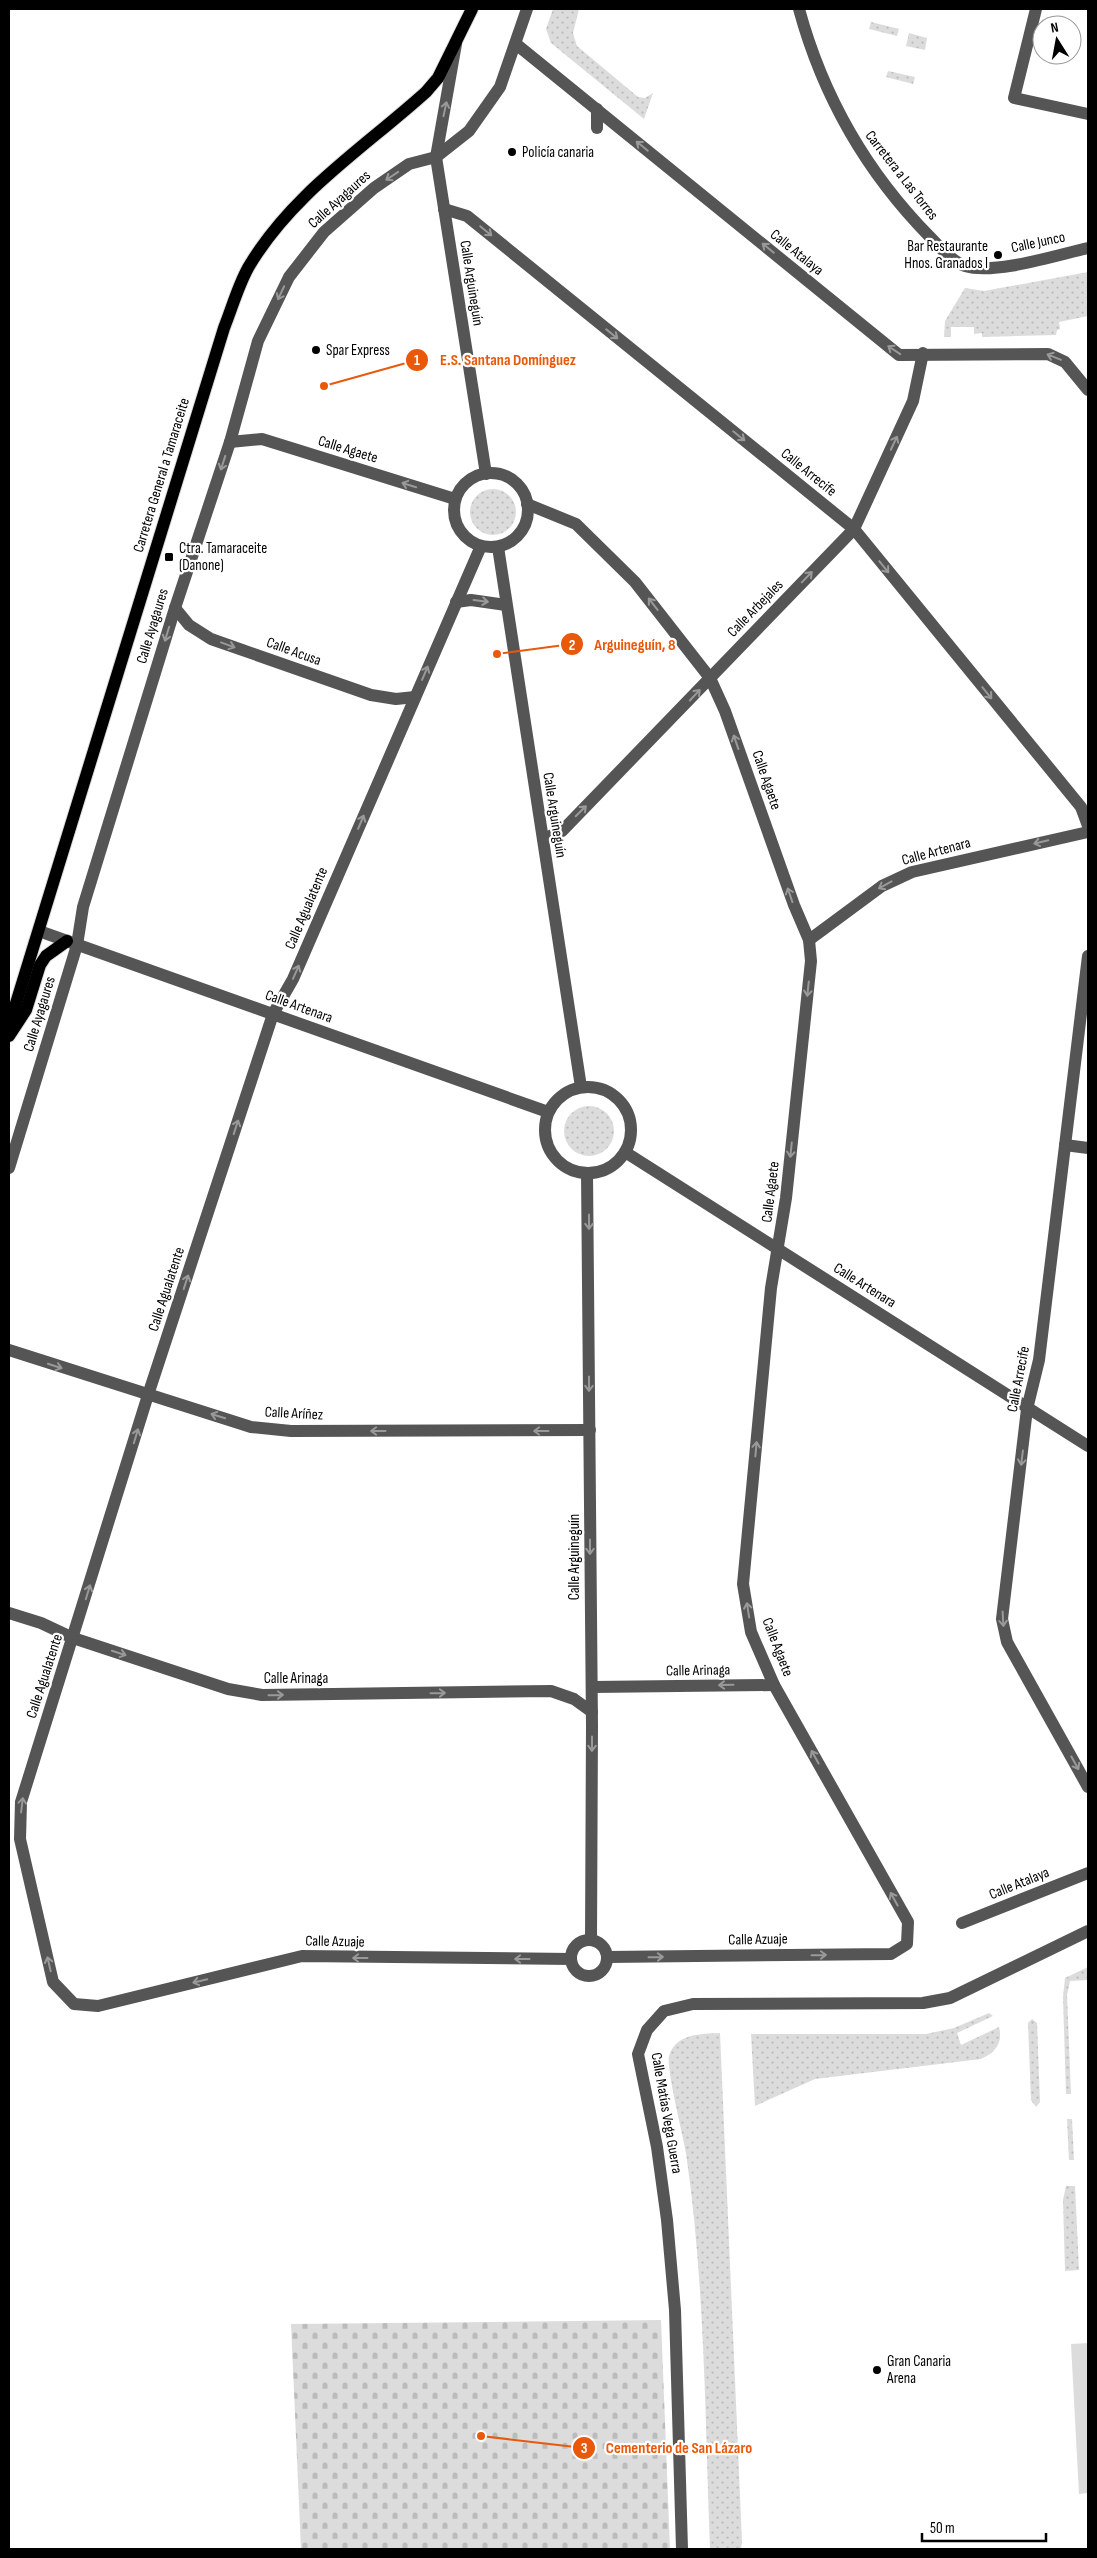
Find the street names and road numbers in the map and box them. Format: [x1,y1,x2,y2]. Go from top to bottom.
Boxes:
street label: Carretera a Las Torres [861,127,942,224]
street label: Calle Ayagaures [304,166,375,232]
street label: Calle Atalaya [766,225,827,280]
street label: Calle Junco [1009,228,1067,257]
street label: Calle Arguineguín [455,239,488,327]
street label: Carretera General a Tamaraceite [129,396,194,555]
street label: Calle Agaete [316,431,380,468]
street label: Calle Arrecife [777,444,841,501]
street label: Calle Arbejales [723,576,787,641]
street label: Calle Ayagaures [132,586,173,666]
street label: Calle Acusa [264,633,324,670]
street label: Calle Agaete [748,748,786,812]
street label: Calle Arguineguín [538,771,571,859]
street label: Calle Artenara [900,833,973,870]
street label: Calle Agualatente [281,864,332,952]
street label: Calle Ayagaures [19,974,60,1054]
street label: Calle Artenara [262,985,335,1028]
street label: Calle Agaete [757,1160,784,1224]
street label: Calle Agualatente [144,1245,189,1334]
street label: Calle Artenara [830,1259,900,1312]
street label: Calle Arrecife [1003,1345,1034,1414]
street label: Calle Aríñez [264,1402,324,1425]
street label: Calle Arguineguín [565,1514,584,1600]
street label: Calle Agaete [758,1615,797,1679]
street label: Calle Agualatente [22,1632,67,1721]
street label: Calle Arinaga [666,1660,731,1681]
street label: Calle Arinaga [264,1669,328,1688]
street label: Calle Atalaya [986,1863,1052,1904]
street label: Calle Azuaje [728,1929,788,1950]
street label: Calle Azuaje [305,1931,365,1952]
street label: Calle Matías Vega Guerra [647,2051,687,2175]

